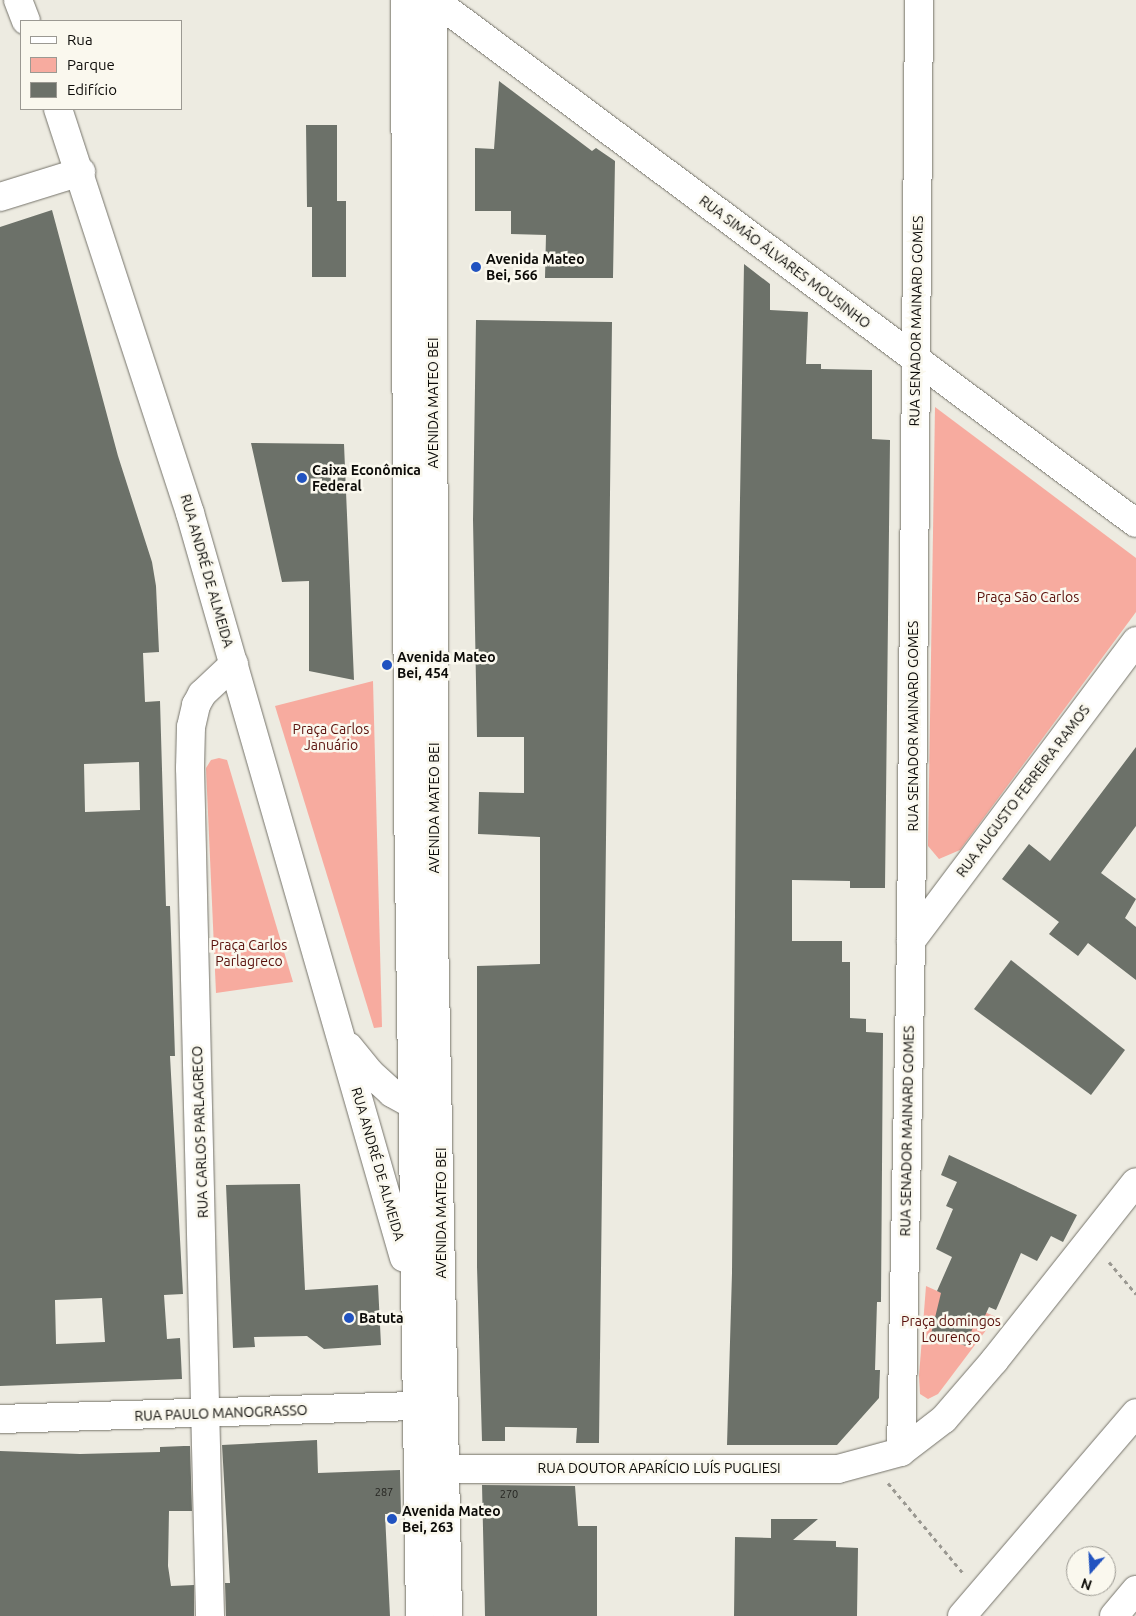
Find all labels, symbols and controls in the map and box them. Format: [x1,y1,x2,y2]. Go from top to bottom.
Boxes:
legend [20,20,182,110]
text: Rua [67,31,93,48]
text: Parque [67,56,115,73]
text: Edifício [67,81,117,98]
street label: RUA SIMÃO ÁLVARES MOUSINHO [696,192,874,332]
street label: RUA SENADOR MAINARD GOMES [906,215,926,427]
place label: Avenida Mateo Bei, 566 [486,251,585,284]
marker: Avenida Mateo Bei, 566 [470,261,482,273]
street label: AVENIDA MATEO BEI [425,337,441,469]
place label: Caixa Econômica Federal [312,462,421,494]
marker: Caixa Econômica Federal [296,472,308,484]
street label: RUA ANDRÉ DE ALMEIDA [177,492,237,650]
park label: Praça São Carlos [977,589,1079,605]
street label: RUA SENADOR MAINARD GOMES [905,621,921,831]
place label: Avenida Mateo Bei, 454 [397,649,496,682]
marker: Avenida Mateo Bei, 454 [381,659,393,671]
street label: RUA AUGUSTO FERREIRA RAMOS [953,702,1093,880]
park label: Praça Carlos Januário [293,721,369,754]
street label: AVENIDA MATEO BEI [426,742,442,874]
park label: Praça Carlos Parlagreco [211,937,287,970]
street label: RUA SENADOR MAINARD GOMES [897,1025,917,1237]
street label: RUA CARLOS PARLAGRECO [189,1046,211,1218]
street label: RUA ANDRÉ DE ALMEIDA [348,1085,408,1243]
street label: AVENIDA MATEO BEI [433,1147,449,1279]
place label: Batuta [359,1310,404,1326]
marker: Batuta [343,1312,355,1324]
park label: Praça domingos Lourenço [901,1313,1001,1345]
street label: RUA PAULO MANOGRASSO [134,1402,308,1424]
street label: RUA DOUTOR APARÍCIO LUÍS PUGLIESI [537,1460,781,1476]
house number: 287 [375,1485,393,1499]
house number: 270 [500,1487,518,1501]
place label: Avenida Mateo Bei, 263 [402,1503,501,1535]
marker: Avenida Mateo Bei, 263 [386,1513,398,1525]
north arrow [1066,1546,1116,1596]
text: N [1079,1575,1094,1594]

